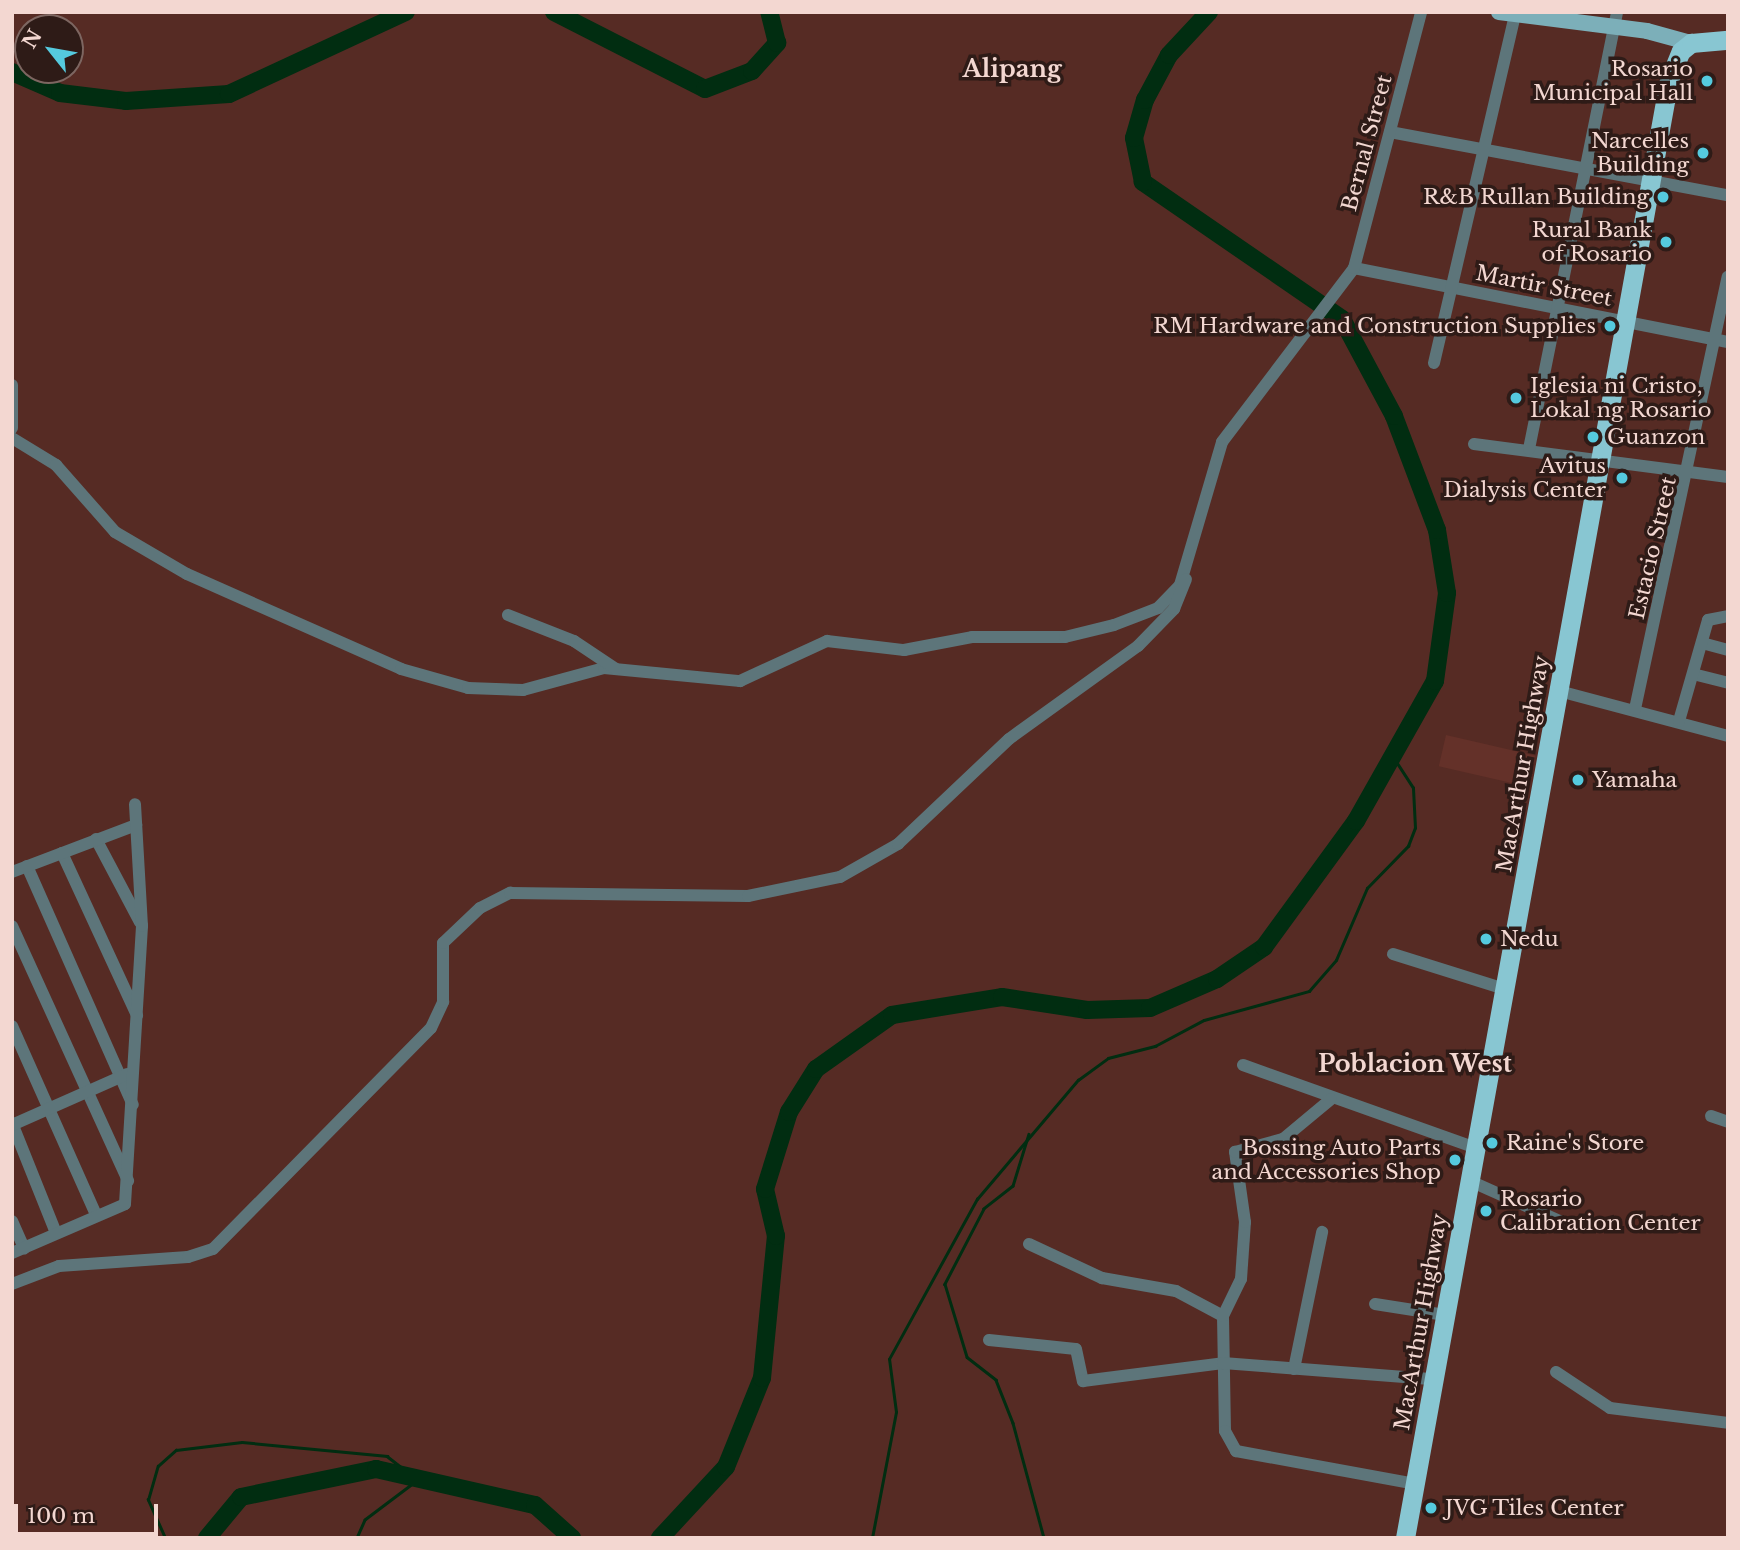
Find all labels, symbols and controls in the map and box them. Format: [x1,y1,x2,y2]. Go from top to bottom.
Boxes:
north arrow [14,14,84,84]
text: N [18,25,47,53]
district label: Alipang [962,55,1062,83]
place label: Rosario Municipal Hall [1533,56,1693,106]
street label: Bernal Street [1337,72,1397,214]
marker: Rosario Municipal Hall [1699,73,1715,89]
place label: Narcelles Building [1591,128,1689,178]
marker: Narcelles Building [1695,145,1711,161]
place label: R&B Rullan Building [1423,184,1649,210]
marker: R&B Rullan Building [1655,189,1671,205]
place label: Rural Bank of Rosario [1532,217,1652,267]
marker: Rural Bank of Rosario [1658,234,1674,250]
street label: Martir Street [1473,260,1615,312]
place label: RM Hardware and Construction Supplies [1153,313,1596,339]
marker: RM Hardware and Construction Supplies [1602,318,1618,334]
place label: Iglesia ni Cristo, Lokal ng Rosario [1530,373,1712,423]
marker: Iglesia ni Cristo, Lokal ng Rosario [1508,390,1524,406]
place label: Guanzon [1607,424,1705,450]
marker: Guanzon [1585,429,1601,445]
place label: Avitus Dialysis Center [1443,453,1606,503]
marker: Avitus Dialysis Center [1612,468,1632,488]
street label: Estacio Street [1624,474,1682,622]
street label: MacArthur Highway [1491,653,1555,875]
place label: Yamaha [1592,767,1677,793]
marker: Yamaha [1570,772,1586,788]
place label: Nedu [1500,926,1559,952]
marker: Nedu [1478,931,1494,947]
district label: Poblacion West [1318,1050,1512,1078]
place label: Raine's Store [1506,1130,1644,1156]
place label: Bossing Auto Parts and Accessories Shop [1211,1135,1441,1185]
marker: Raine's Store [1484,1135,1500,1151]
marker: Bossing Auto Parts and Accessories Shop [1447,1152,1463,1168]
place label: Rosario Calibration Center [1500,1186,1701,1236]
marker: Rosario Calibration Center [1478,1203,1494,1219]
street label: MacArthur Highway [1389,1211,1453,1433]
scale bar [18,1490,161,1534]
place label: JVG Tiles Center [1445,1495,1625,1521]
marker: JVG Tiles Center [1423,1500,1439,1516]
text: 100 m [27,1503,95,1529]

